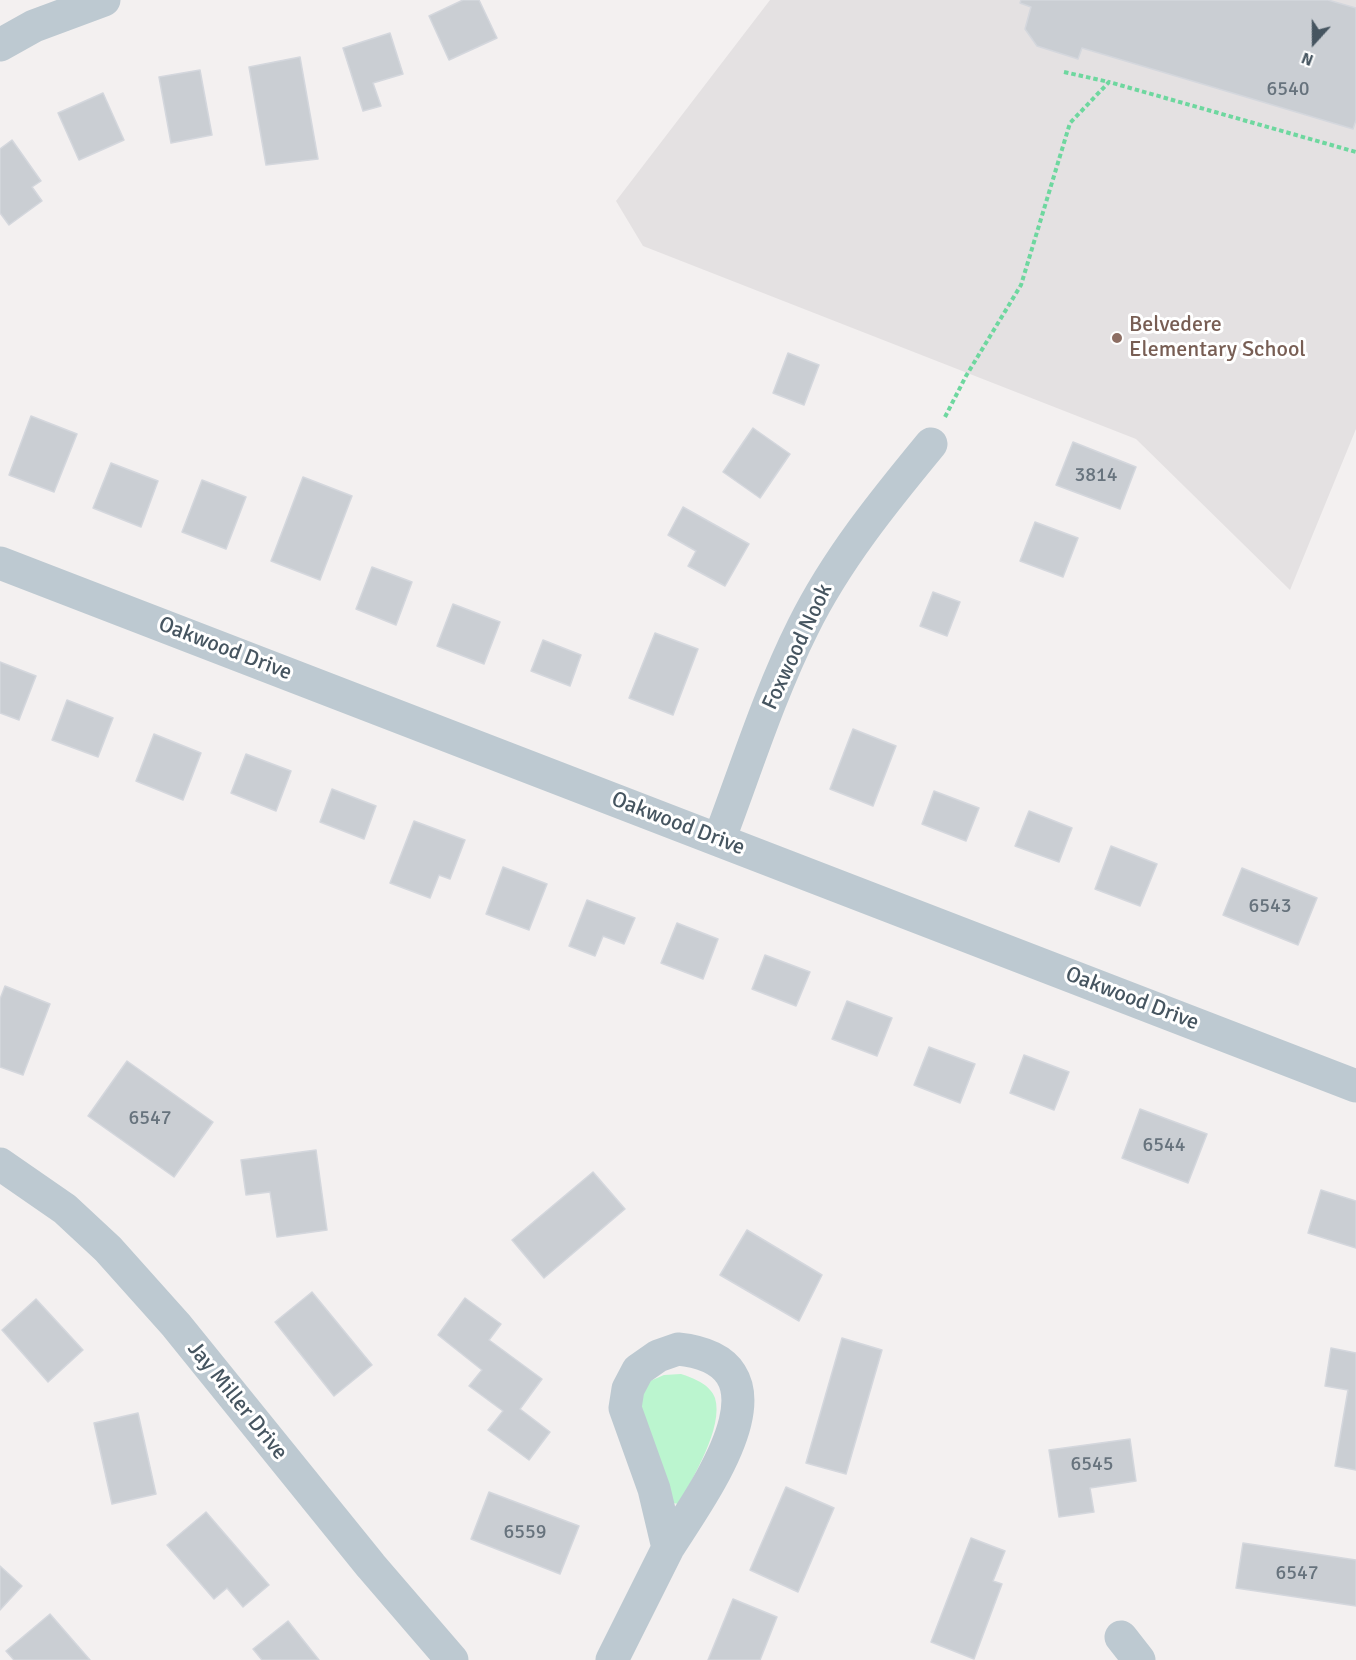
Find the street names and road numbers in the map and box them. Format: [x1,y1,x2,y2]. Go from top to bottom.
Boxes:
street label: Foxwood Nook [757,580,839,714]
street label: Oakwood Drive [155,611,295,687]
street label: Oakwood Drive [608,786,748,862]
street label: Oakwood Drive [1062,961,1202,1037]
street label: Jay Miller Drive [181,1336,293,1466]

